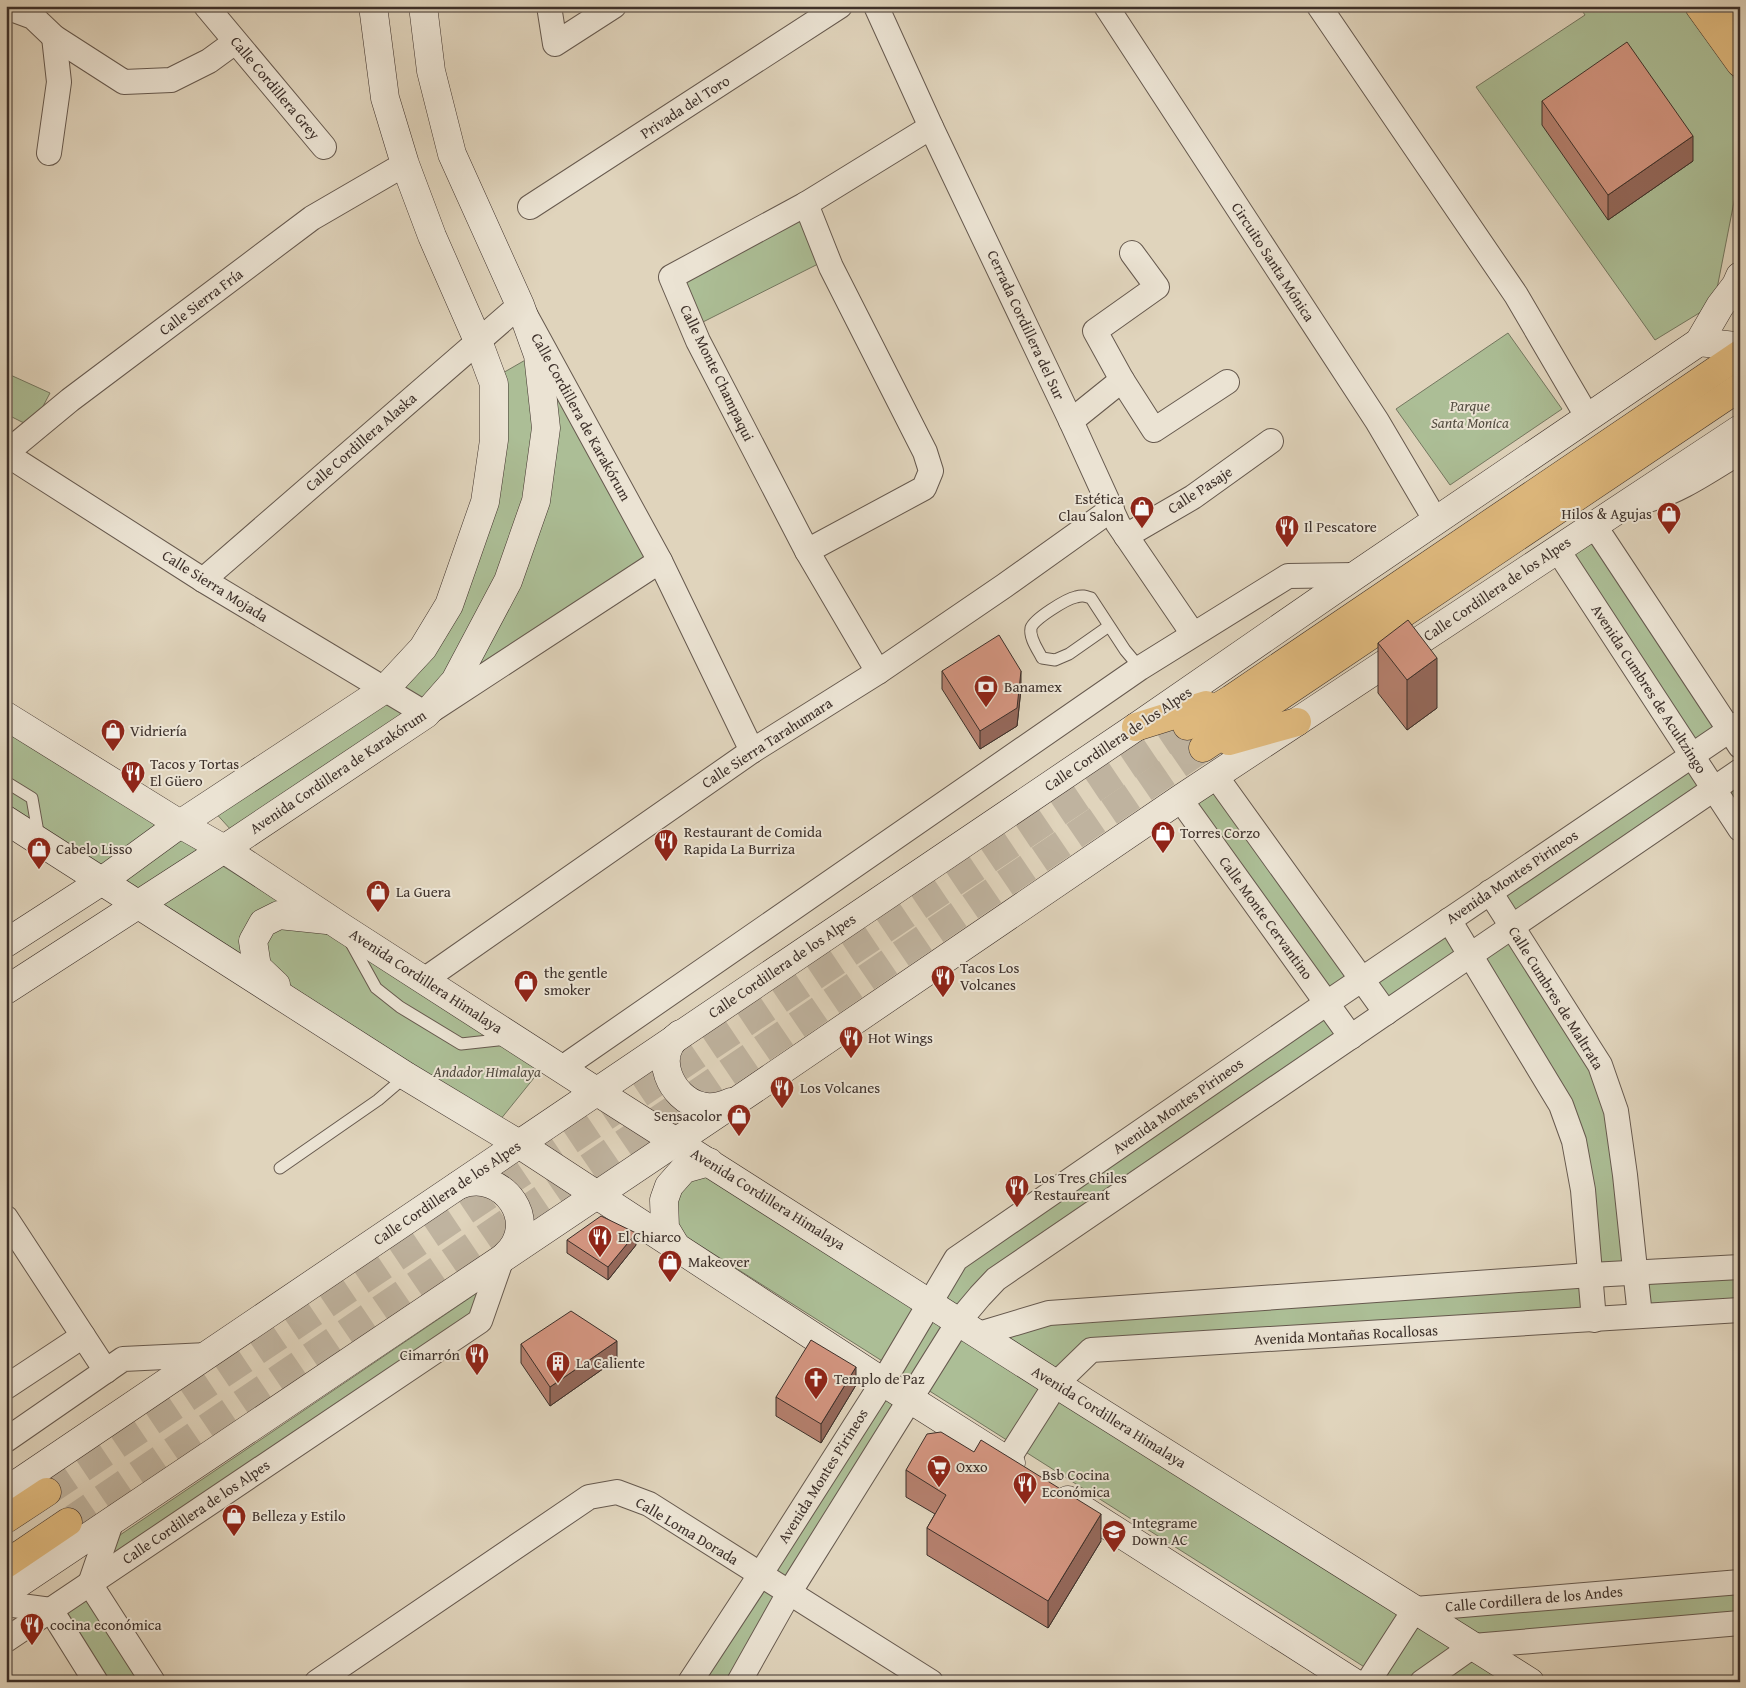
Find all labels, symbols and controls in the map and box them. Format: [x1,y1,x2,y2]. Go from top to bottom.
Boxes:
street label: Calle Cordillera Grey [226,31,325,144]
street label: Privada del Toro [636,70,734,143]
street label: Circuito Santa Mónica [1227,198,1320,325]
street label: Cerrada Cordillera del Sur [982,246,1070,403]
street label: Calle Sierra Fría [154,263,247,340]
street label: Calle Monte Champaqui [675,301,760,444]
street label: Calle Cordillera de Karakórum [526,329,637,505]
street label: Calle Cordillera Alaska [301,387,421,496]
park label: Parque Santa Monica [1431,395,1509,433]
street label: Calle Pasaje [1163,461,1236,518]
place label: Estética Clau Salon [1058,488,1125,526]
shop icon: Estética Clau Salon [1129,495,1155,529]
shop icon: Hilos & Agujas [1656,501,1682,535]
place label: Hilos & Agujas [1562,503,1652,524]
restaurant icon: Il Pescatore [1274,514,1300,548]
place label: Il Pescatore [1304,516,1377,537]
street label: Calle Cordillera de los Alpes [1419,531,1575,646]
street label: Calle Sierra Mojada [158,545,272,627]
street label: Avenida Cumbres de Acultzingo [1587,600,1712,778]
bank icon: Banamex [973,674,999,708]
place label: Banamex [1004,676,1062,697]
street label: Calle Cordillera de los Alpes [1040,681,1196,796]
street label: Calle Sierra Tarahumara [697,692,836,793]
street label: Avenida Cordillera de Karakórum [245,704,431,839]
shop icon: Vidriería [100,718,126,752]
place label: Vidriería [130,720,187,741]
place label: Tacos y Tortas El Güero [150,753,239,791]
restaurant icon: Tacos y Tortas El Güero [120,760,146,794]
shop icon: Torres Corzo [1150,820,1176,854]
place label: Restaurant de Comida Rapida La Burriza [684,821,822,859]
place label: Torres Corzo [1180,822,1260,843]
street label: Avenida Montes Pirineos [1441,824,1582,929]
restaurant icon: Restaurant de Comida Rapida La Burriza [653,828,679,862]
shop icon: Cabelo Lisso [26,836,52,870]
place label: Cabelo Lisso [56,838,133,859]
street label: Calle Monte Cervantino [1215,852,1318,984]
shop icon: La Guera [365,879,391,913]
place label: La Guera [396,881,451,902]
street label: Calle Cordillera de los Alpes [704,908,860,1023]
street label: Calle Cumbres de Maltrata [1504,922,1609,1073]
street label: Avenida Cordillera Himalaya [346,923,507,1038]
place label: Tacos Los Volcanes [960,957,1019,995]
place label: the gentle smoker [544,962,608,1000]
restaurant icon: Tacos Los Volcanes [930,964,956,998]
shop icon: the gentle smoker [513,969,539,1003]
restaurant icon: Hot Wings [838,1025,864,1059]
place label: Hot Wings [868,1027,933,1048]
street label: Avenida Montes Pirineos [1108,1052,1247,1159]
park label: Andador Himalaya [432,1061,541,1082]
restaurant icon: Los Volcanes [769,1075,795,1109]
place label: Los Volcanes [800,1077,880,1098]
shop icon: Sensacolor [726,1103,752,1137]
place label: Sensacolor [654,1105,722,1126]
street label: Calle Cordillera de los Alpes [369,1135,525,1250]
street label: Avenida Cordillera Himalaya [687,1142,850,1255]
place label: Los Tres Chiles Restaureant [1034,1167,1127,1205]
restaurant icon: Los Tres Chiles Restaureant [1004,1174,1030,1208]
restaurant icon: El Chiarco [587,1224,613,1258]
place label: El Chiarco [618,1226,682,1247]
shop icon: Makeover [657,1249,683,1283]
place label: Makeover [688,1251,749,1272]
street label: Avenida Montañas Rocallosas [1253,1319,1439,1350]
restaurant icon: Cimarrón [464,1342,490,1376]
place label: Cimarrón [400,1344,461,1365]
building icon: La Caliente [545,1350,571,1384]
place label: La Caliente [576,1352,645,1373]
street label: Avenida Cordillera Himalaya [1028,1360,1191,1473]
church icon: Templo de Paz [803,1366,829,1400]
place label: Templo de Paz [834,1368,925,1389]
street label: Avenida Montes Pirineos [773,1404,873,1547]
street label: Calle Cordillera de los Alpes [118,1454,274,1569]
supermarket icon: Oxxo [926,1454,952,1488]
place label: Oxxo [956,1456,988,1477]
place label: Bsb Cocina Económica [1042,1464,1110,1502]
restaurant icon: Bsb Cocina Económica [1012,1471,1038,1505]
street label: Calle Loma Dorada [632,1492,743,1570]
shop icon: Belleza y Estilo [221,1503,247,1537]
place label: Belleza y Estilo [252,1505,346,1526]
place label: Integrame Down AC [1132,1512,1197,1550]
school or university icon: Integrame Down AC [1101,1519,1127,1553]
street label: Calle Cordillera de los Andes [1444,1580,1624,1617]
restaurant icon: cocina económica [19,1612,45,1646]
place label: cocina económica [50,1614,162,1635]

